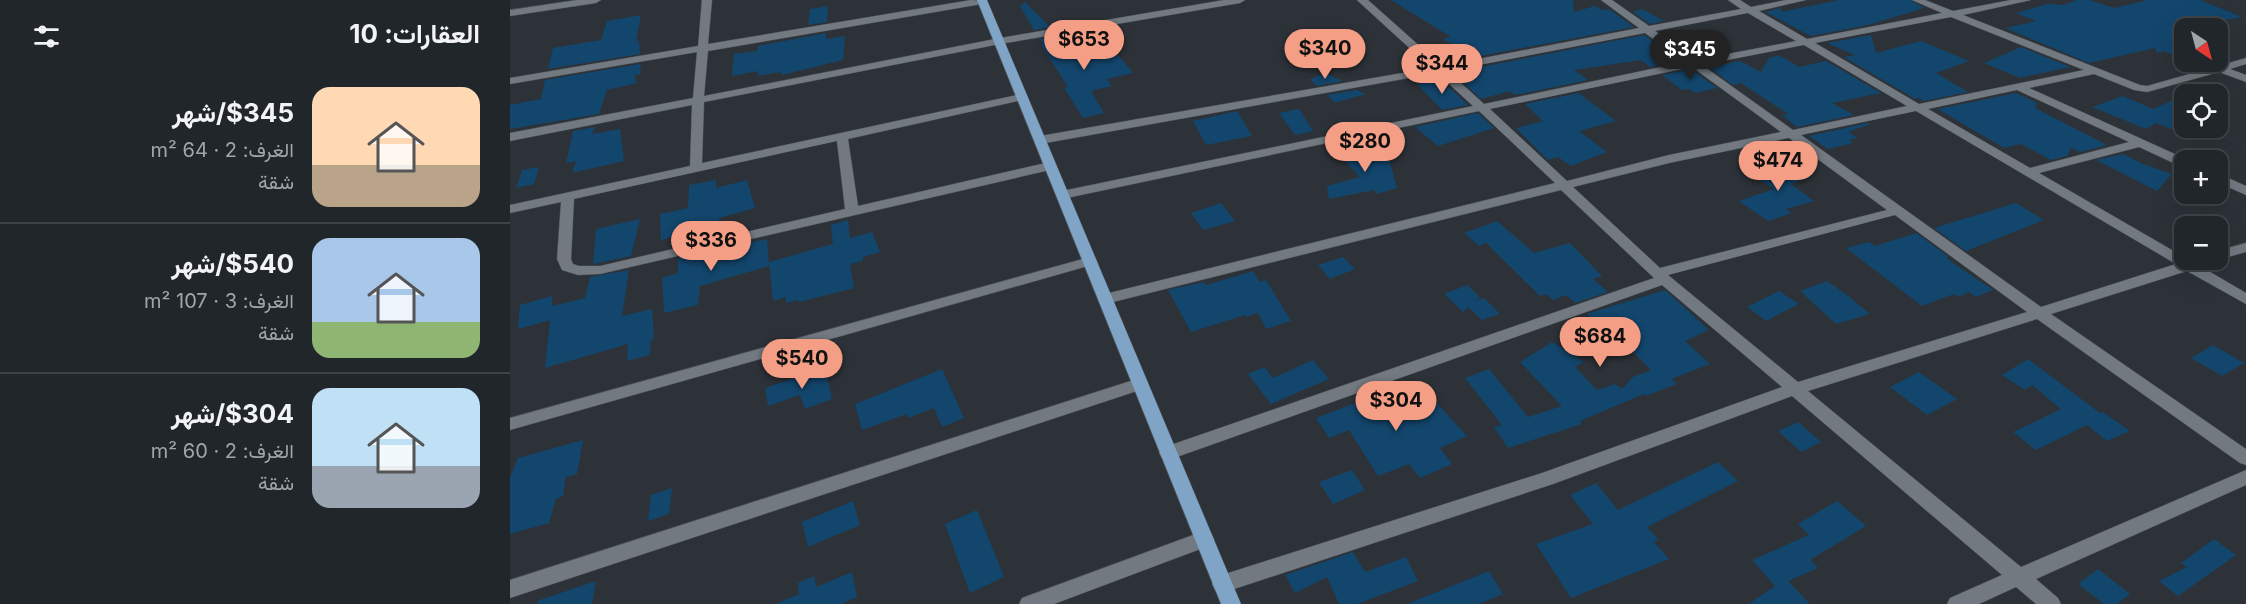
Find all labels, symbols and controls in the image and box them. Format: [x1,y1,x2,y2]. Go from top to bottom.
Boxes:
text: العقارات: 10 [349,18,480,49]
north arrow [2174,18,2228,72]
map controls [2174,18,2228,270]
icon: filters [30,20,63,53]
pin: $653 [1048,20,1120,71]
text: $653 [1058,27,1110,51]
pin: $340 [1289,29,1361,80]
pin: $345 [1654,30,1726,81]
text: $340 [1298,36,1352,60]
text: $345 [1664,37,1716,61]
pin: $344 [1406,44,1478,95]
text: $344 [1415,51,1469,75]
button: locate [2174,84,2228,138]
text: $345/شهر [172,97,294,128]
icon: home [360,111,432,183]
pin: $280 [1329,122,1401,173]
text: $280 [1339,129,1391,153]
text: الغرف: 2 · 64 m² [151,138,294,162]
pin: $474 [1742,141,1814,192]
text: $474 [1753,148,1803,172]
button: + [2174,150,2228,204]
text: شقة [258,170,294,194]
button: − [2174,216,2228,270]
pin: $336 [675,221,747,272]
text: $336 [685,228,737,252]
text: $540/شهر [171,248,294,279]
icon: home [360,262,432,334]
text: الغرف: 3 · 107 m² [144,289,294,313]
pin: $684 [1564,317,1636,368]
text: شقة [258,321,294,345]
text: $684 [1574,324,1626,348]
pin: $540 [766,339,838,390]
text: $540 [776,346,828,370]
pin: $304 [1360,381,1432,432]
text: $304 [1369,388,1423,412]
text: $304/شهر [171,398,294,429]
icon: home [360,412,432,484]
text: الغرف: 2 · 60 m² [151,439,294,463]
text: شقة [258,471,294,495]

